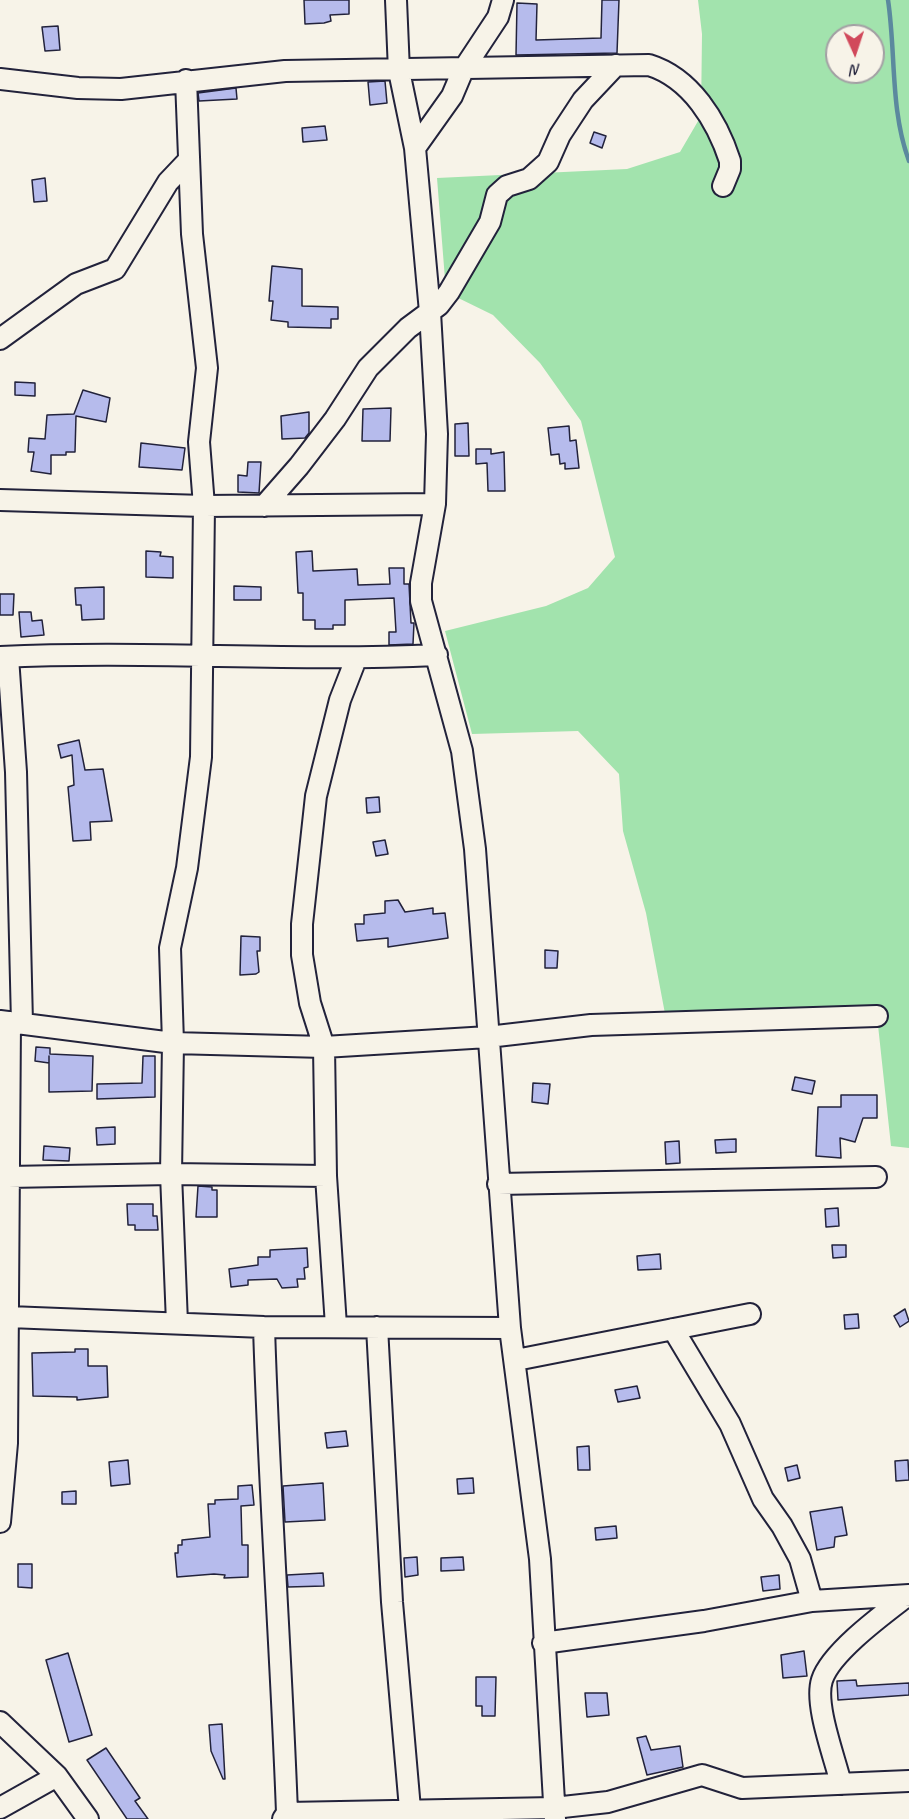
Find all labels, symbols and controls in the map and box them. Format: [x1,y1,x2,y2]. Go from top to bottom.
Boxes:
north arrow [825,24,885,84]
text: N [850,60,861,80]

